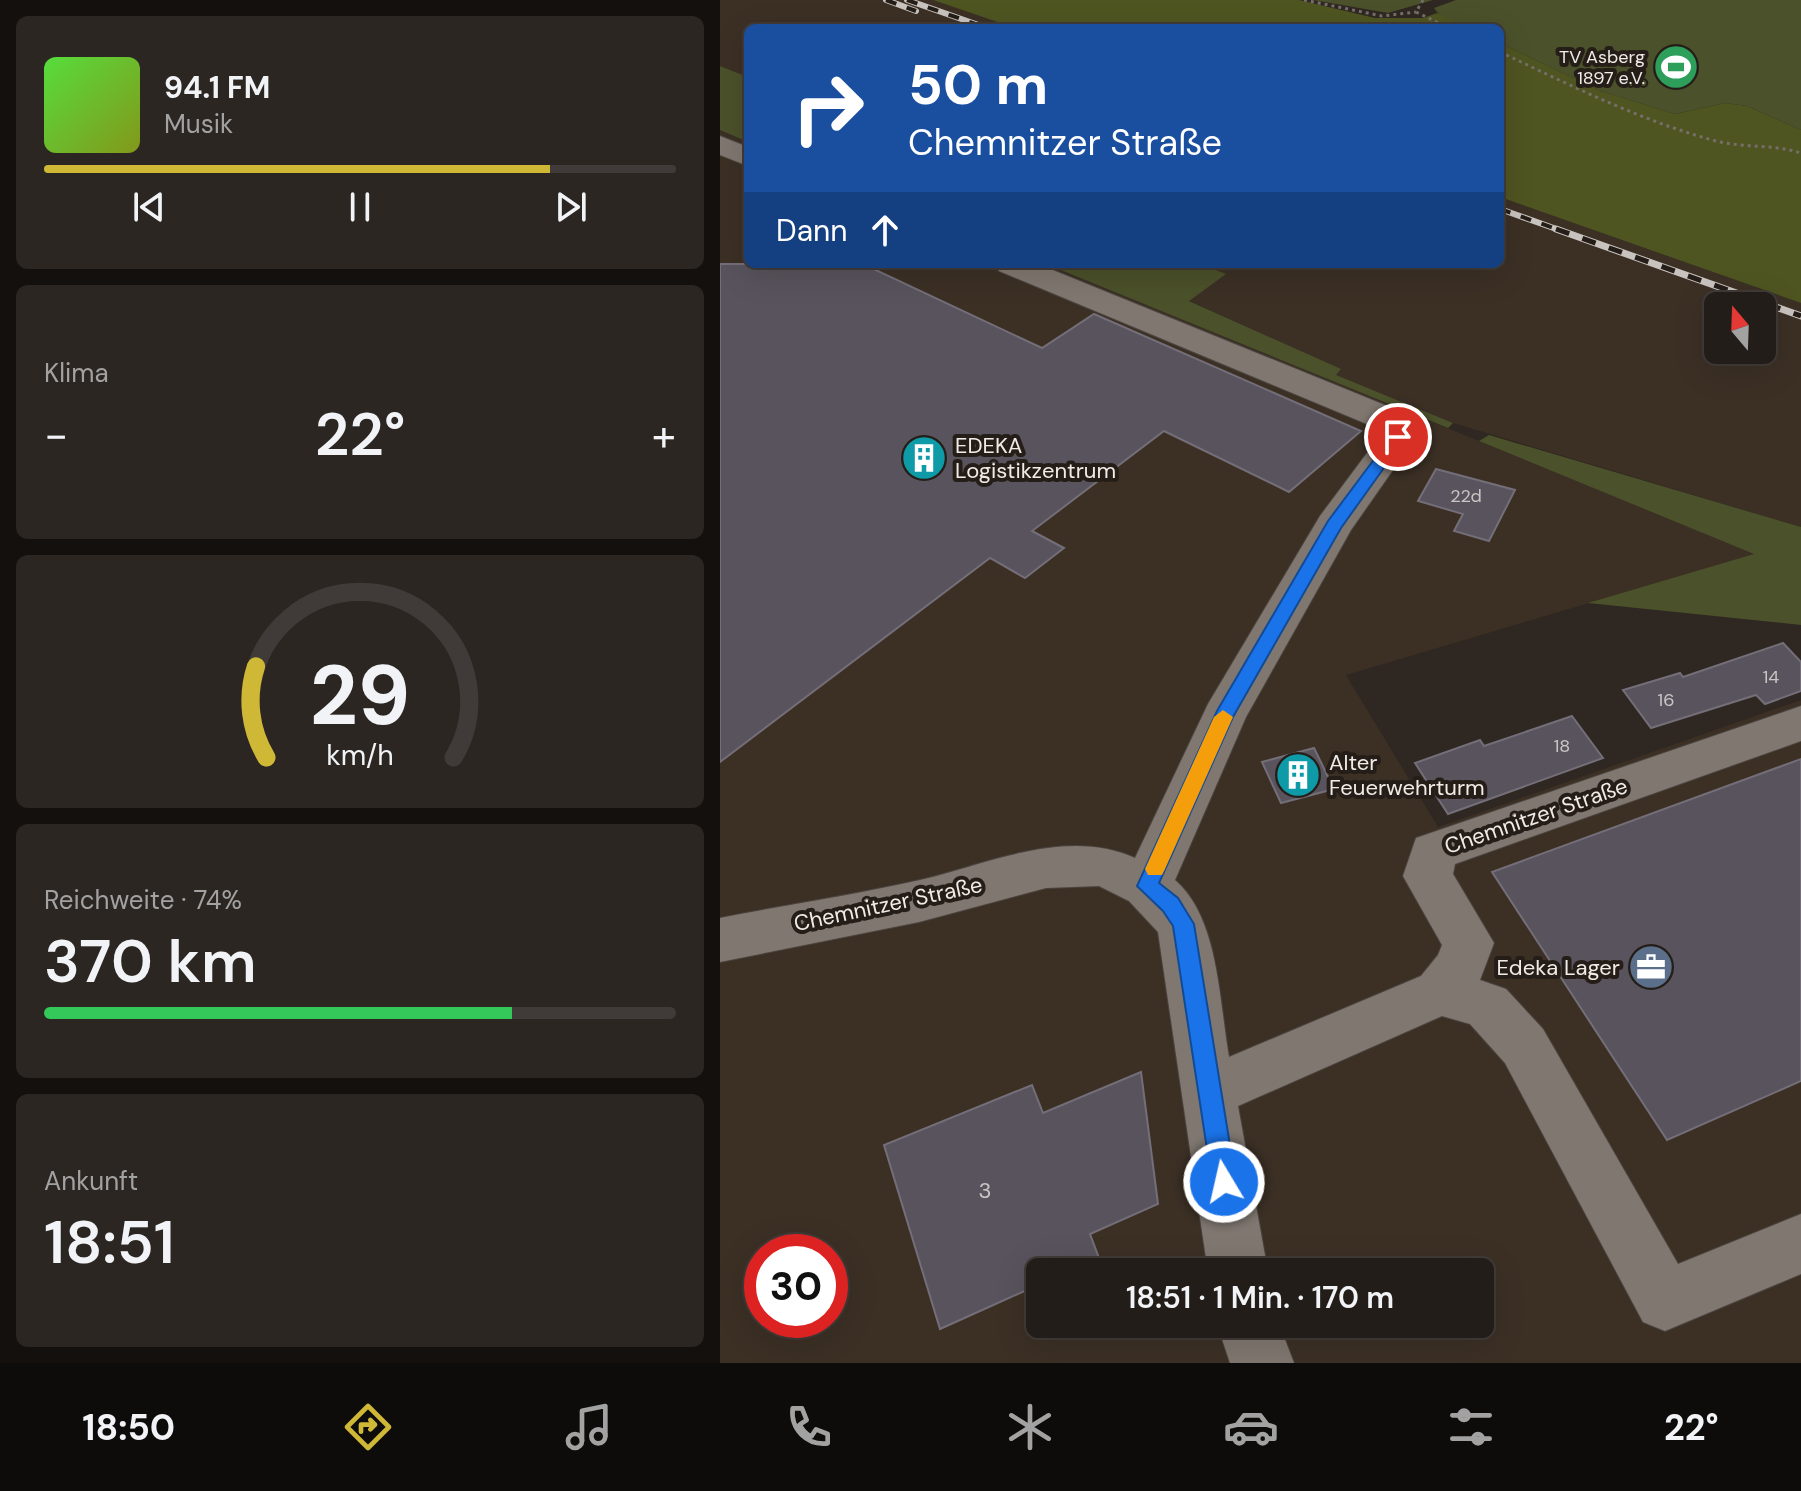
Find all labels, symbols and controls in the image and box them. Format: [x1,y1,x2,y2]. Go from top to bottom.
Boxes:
sports icon: TV Asberg 1897 e.V. [1652,43,1700,91]
place label: TV Asberg 1897 e.V. [1559,45,1645,90]
text: 50 m [908,48,1048,121]
icon: right [776,56,880,160]
text: 94.1 FM [164,68,270,107]
text: Musik [164,107,233,141]
text: Chemnitzer Straße [908,119,1222,166]
icon: previous [127,185,171,229]
icon: pause [338,185,382,229]
icon: next [549,185,593,229]
icon: ahead [863,208,907,252]
text: Dann [776,211,847,250]
north arrow [1704,292,1776,364]
map controls [1704,292,1776,364]
text: Klima [44,356,109,390]
text: 22° [315,395,405,474]
pin [1364,403,1432,471]
text: − [44,406,68,464]
text: + [652,406,676,464]
icon: arrive [1376,415,1420,459]
place label: EDEKA Logistikzentrum [955,431,1116,485]
building icon: EDEKA Logistikzentrum [900,434,948,482]
house number: 22d [1450,484,1482,508]
text: 29 [310,640,410,749]
house number: 14 [1763,665,1779,689]
house number: 16 [1658,688,1674,712]
house number: 18 [1554,734,1570,758]
text: km/h [326,737,394,774]
place label: Alter Feuerwehrturm [1329,748,1485,802]
building icon: Alter Feuerwehrturm [1274,751,1322,799]
street label: Chemnitzer Straße [1441,771,1631,861]
street label: Chemnitzer Straße [791,870,985,938]
text: Reichweite · 74% [44,883,242,917]
text: 370 km [44,922,256,1001]
office icon: Edeka Lager [1627,943,1675,991]
place label: Edeka Lager [1496,953,1620,982]
position arrow [1182,1140,1266,1224]
text: Ankunft [44,1164,138,1198]
house number: 3 [978,1176,992,1205]
text: 18:51 [44,1203,175,1282]
speed limit sign: 30 [744,1234,848,1338]
text: 18:51 · 1 Min. · 170 m [1126,1278,1394,1317]
icon: directions [340,1399,396,1455]
icon: music [561,1399,617,1455]
icon: phone [781,1399,837,1455]
icon: climate [1002,1399,1058,1455]
icon: car [1223,1399,1279,1455]
icon: filters [1443,1399,1499,1455]
text: 18:50 [82,1404,175,1451]
text: 22° [1664,1404,1719,1451]

